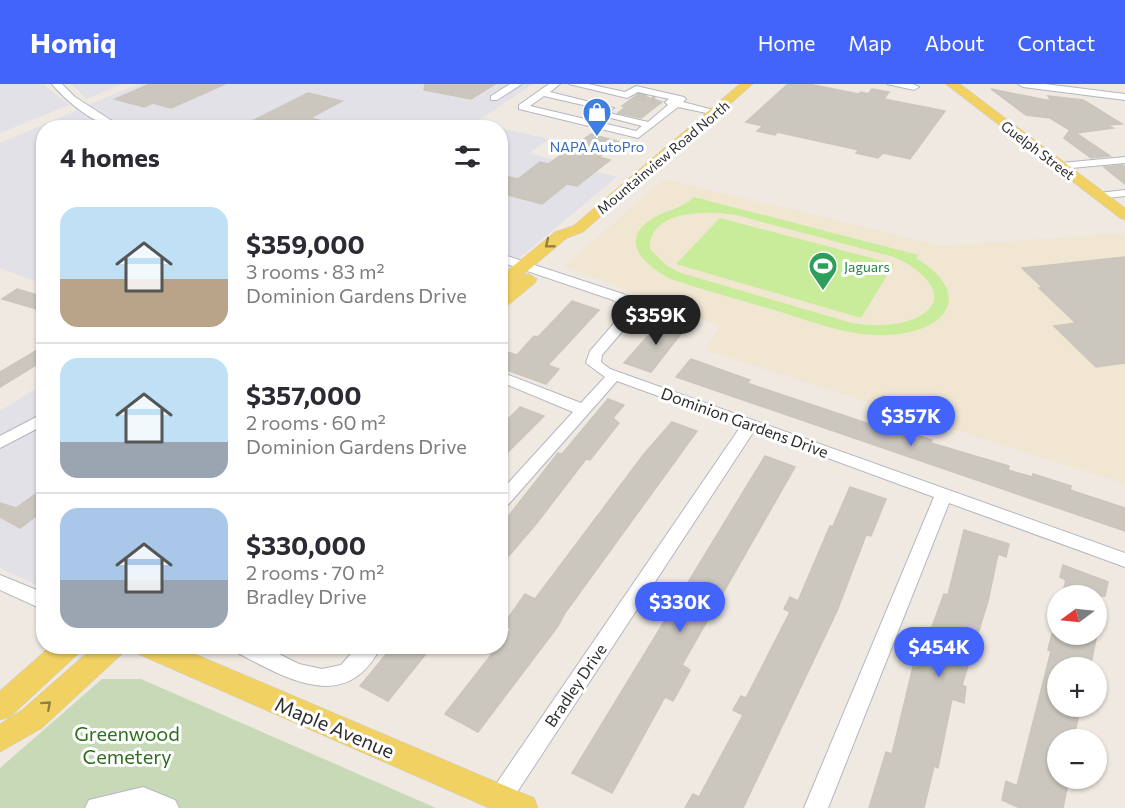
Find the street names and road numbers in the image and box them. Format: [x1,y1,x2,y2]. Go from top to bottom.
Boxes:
street label: Mountainview Road North [593,97,733,217]
street label: Guelph Street [998,117,1078,183]
street label: Dominion Gardens Drive [659,383,831,461]
street label: Bradley Drive [540,640,610,730]
street label: Maple Avenue [272,691,398,763]

